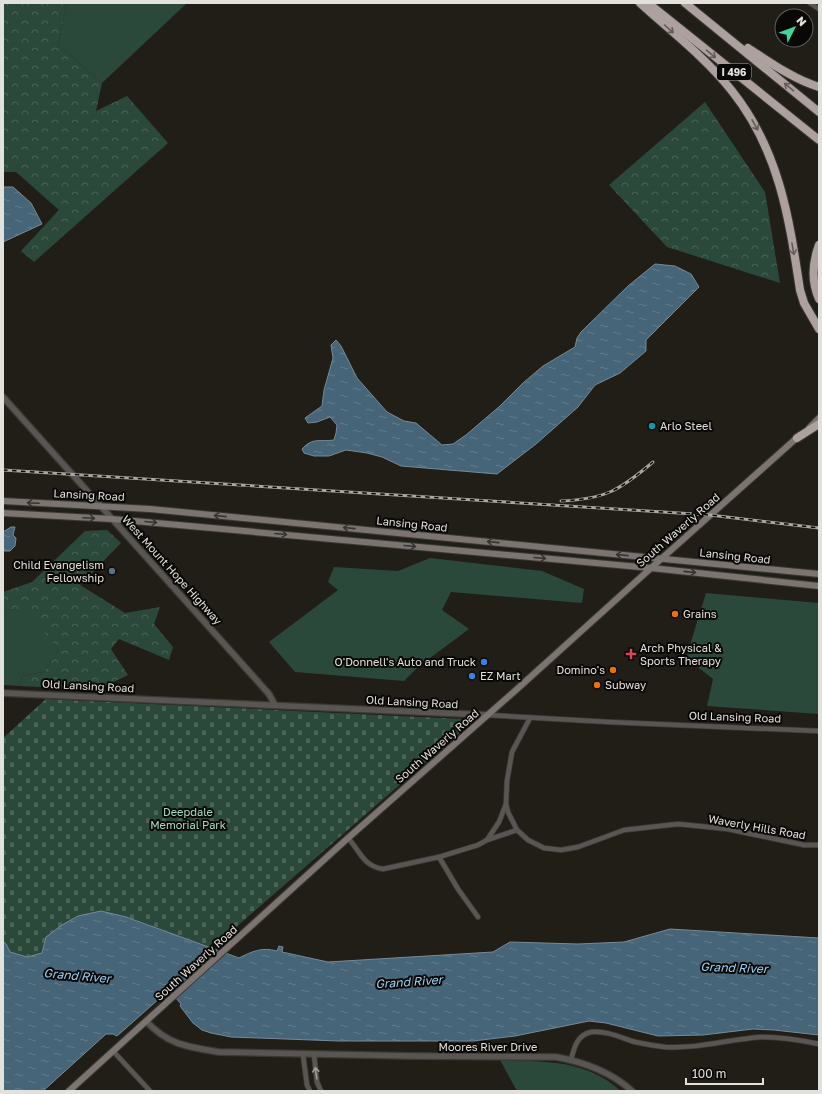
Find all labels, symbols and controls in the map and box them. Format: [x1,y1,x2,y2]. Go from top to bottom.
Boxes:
north arrow [774,8,814,48]
text: N [794,14,809,28]
one-way arrow [664,24,674,34]
one-way arrow [706,49,717,58]
road number: I 496 [717,64,751,80]
one-way arrow [783,83,794,91]
one-way arrow [752,119,759,131]
one-way arrow [789,242,797,255]
place label: Arlo Steel [660,419,712,432]
marker: Arlo Steel [647,421,657,431]
street label: Lansing Road [53,486,125,503]
street label: South Waverly Road [633,490,722,569]
one-way arrow [27,499,40,506]
street label: West Mount Hope Highway [120,512,225,627]
one-way arrow [214,512,227,519]
street label: Lansing Road [376,513,448,534]
one-way arrow [82,514,95,521]
one-way arrow [144,519,157,526]
one-way arrow [343,525,356,532]
one-way arrow [274,531,287,538]
one-way arrow [487,539,500,546]
one-way arrow [403,542,416,550]
street label: Lansing Road [699,545,771,566]
one-way arrow [616,551,629,559]
one-way arrow [533,554,546,561]
place label: Child Evangelism Fellowship [13,558,104,584]
marker: Child Evangelism Fellowship [107,566,117,576]
one-way arrow [683,568,696,576]
place label: Grains [683,607,717,620]
marker: Grains [670,609,680,619]
place label: Arch Physical & Sports Therapy [640,641,722,667]
marker: Arch Physical & Sports Therapy [625,648,637,660]
place label: O'Donnell's Auto and Truck [335,655,476,668]
marker: O'Donnell's Auto and Truck [479,657,489,667]
place label: Domino's [557,663,605,676]
marker: Domino's [608,665,618,675]
place label: EZ Mart [480,669,521,682]
marker: EZ Mart [467,671,477,681]
street label: Old Lansing Road [42,677,135,694]
place label: Subway [605,678,646,691]
marker: Subway [592,680,602,690]
street label: Old Lansing Road [366,693,459,710]
street label: South Waverly Road [392,706,481,785]
street label: Old Lansing Road [689,708,781,725]
park label: Deepdale Memorial Park [150,805,226,831]
street label: Waverly Hills Road [707,812,807,841]
street label: South Waverly Road [152,922,239,1003]
water label: Grand River [700,959,770,976]
water label: Grand River [43,965,113,986]
water label: Grand River [375,972,445,991]
street label: Moores River Drive [439,1040,537,1053]
scale bar [686,1060,763,1086]
text: 100 m [692,1066,726,1081]
one-way arrow [312,1067,320,1080]

